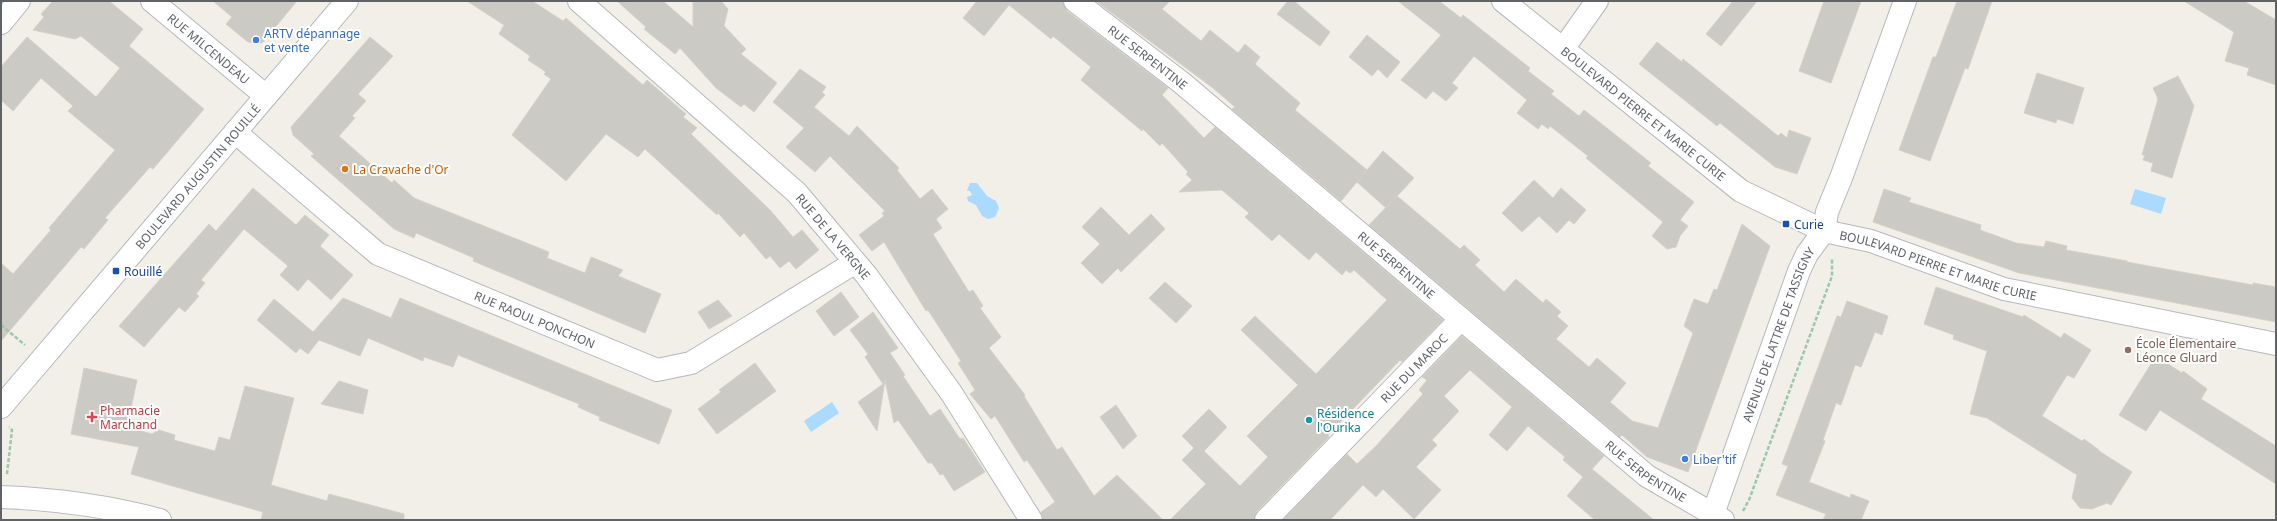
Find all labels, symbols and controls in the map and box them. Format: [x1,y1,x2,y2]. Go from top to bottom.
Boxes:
street label: RUE MILCENDEAU [164,9,254,88]
street label: RUE SERPENTINE [1105,21,1192,93]
place label: ARTV dépannage et vente [264,25,360,56]
marker: ARTV dépannage et vente [251,35,261,45]
street label: BOULEVARD PIERRE ET MARIE CURIE [1558,42,1730,184]
street label: BOULEVARD AUGUSTIN ROUILLÉ [131,100,264,252]
place label: La Cravache d'Or [353,161,449,178]
marker: La Cravache d'Or [340,164,350,174]
street label: RUE DE LA VERGNE [792,190,875,283]
place label: Curie [1794,216,1824,233]
marker: Curie [1781,219,1791,229]
street label: BOULEVARD PIERRE ET MARIE CURIE [1838,226,2038,304]
street label: RUE SERPENTINE [1354,227,1439,302]
street label: AVENUE DE LATTRE DE TASSIGNY [1738,243,1818,424]
place label: Rouillé [124,263,162,280]
marker: Rouillé [111,266,121,276]
street label: RUE RAOUL PONCHON [472,287,598,352]
street label: RUE DU MAROC [1376,329,1451,406]
place label: École Élementaire Léonce Gluard [2136,335,2236,366]
marker: École Élementaire Léonce Gluard [2123,345,2133,355]
place label: Pharmacie Marchand [100,402,160,433]
place label: Résidence l'Ourika [1317,405,1374,436]
marker: Pharmacie Marchand [87,412,97,422]
marker: Résidence l'Ourika [1304,415,1314,425]
street label: RUE SERPENTINE [1602,436,1690,506]
place label: Liber'tif [1693,451,1737,468]
marker: Liber'tif [1680,454,1690,464]

